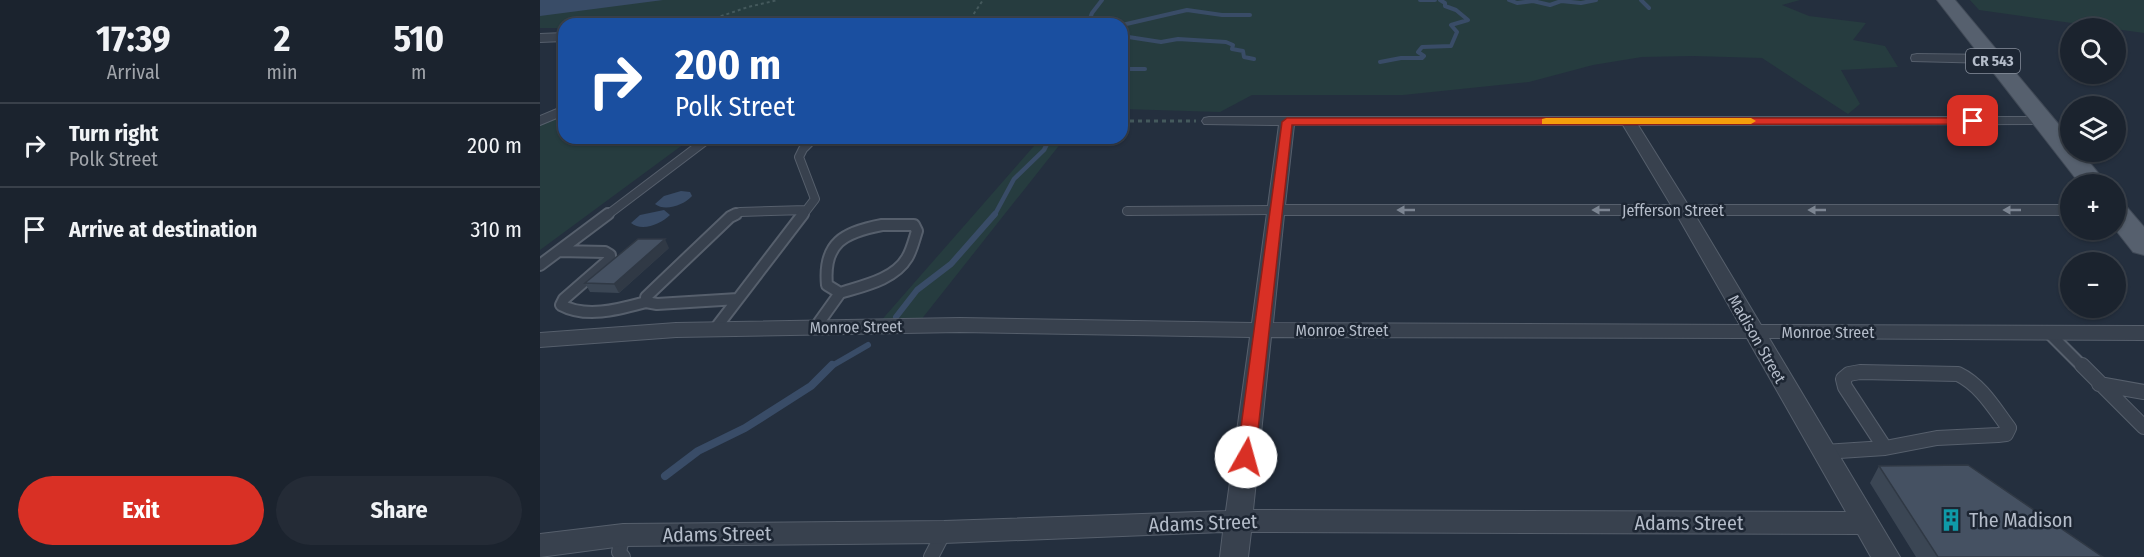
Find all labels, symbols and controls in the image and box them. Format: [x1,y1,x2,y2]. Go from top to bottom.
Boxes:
text: 17:39 [96,17,171,61]
text: 2 [274,17,290,61]
text: 510 [393,17,444,61]
map controls [2060,18,2126,318]
button: search [2060,18,2126,84]
text: 200 m [675,40,781,90]
icon: right [576,42,654,120]
road number: CR 543 [1966,49,2020,73]
text: Arrival [107,60,160,84]
text: min [267,60,298,84]
text: m [411,60,426,84]
text: Polk Street [675,91,795,123]
pin [1947,95,1998,146]
button: layers [2060,96,2126,162]
icon: arrive [1956,104,1989,137]
text: Turn right [69,120,158,147]
icon: right [18,129,51,162]
text: 200 m [467,132,522,159]
text: Polk Street [69,147,158,171]
button: + [2060,174,2126,240]
street label: Jefferson Street [1622,201,1725,220]
one-way arrow [1396,205,1415,215]
one-way arrow [1591,205,1610,215]
one-way arrow [1807,205,1826,215]
one-way arrow [2002,205,2021,215]
icon: arrive [18,213,51,246]
text: Arrive at destination [69,216,257,243]
text: 310 m [470,216,522,243]
button: − [2060,252,2126,318]
street label: Madison Street [1724,292,1790,387]
street label: Monroe Street [809,317,903,337]
street label: Monroe Street [1296,321,1389,340]
street label: Monroe Street [1782,323,1875,342]
position arrow [1214,425,1278,489]
button: Exit [18,476,264,545]
button: Share [276,476,522,545]
building icon: The Madison [1938,507,1964,533]
place label: The Madison [1969,508,2073,532]
street label: Adams Street [1148,509,1258,537]
street label: Adams Street [1635,511,1744,535]
street label: Adams Street [662,521,772,547]

